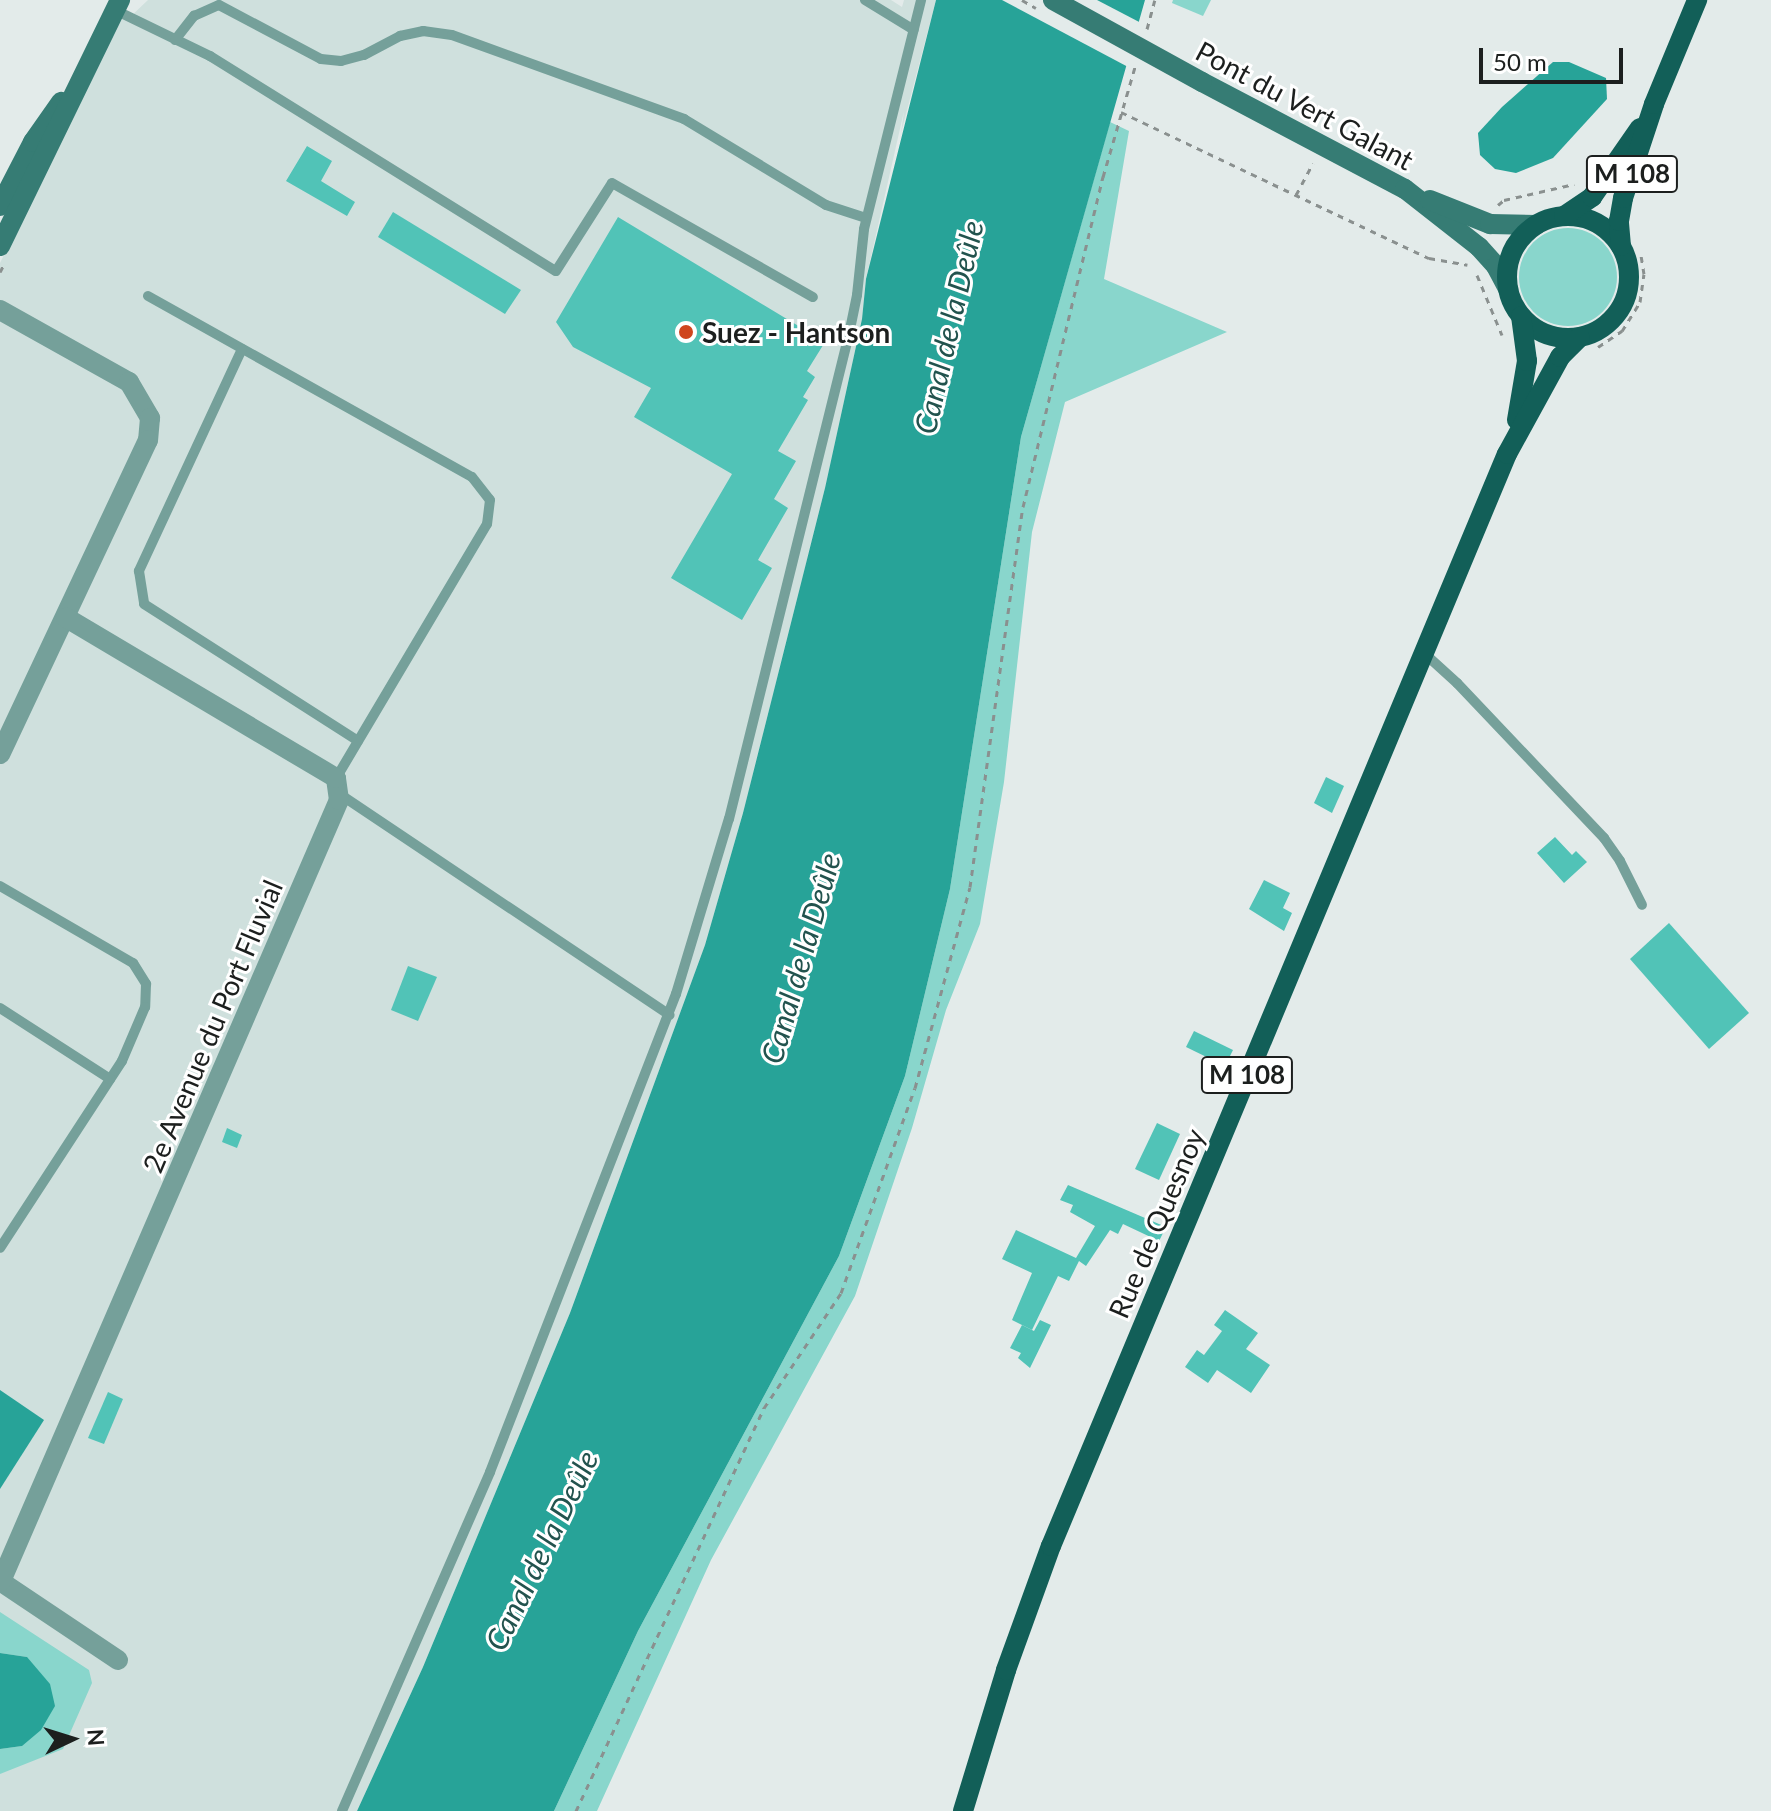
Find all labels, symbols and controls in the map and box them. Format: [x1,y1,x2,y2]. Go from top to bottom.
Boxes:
scale bar [1483,32,1627,82]
street label: Pont du Vert Galant [1190,33,1420,177]
text: 50 m [1493,47,1547,76]
road number: M 108 [1584,152,1680,196]
water label: Canal de la Deûle [906,217,990,437]
place label: Suez - Hantson [702,315,890,349]
marker: Suez - Hantson [677,323,695,341]
water label: Canal de la Deûle [753,848,847,1068]
street label: 2e Avenue du Port Fluvial [135,874,289,1178]
road number: M 108 [1199,1053,1295,1097]
street label: Rue de Quesnoy [1101,1123,1211,1323]
water label: Canal de la Deûle [477,1444,605,1656]
north arrow [32,1699,112,1779]
text: N [82,1728,110,1747]

